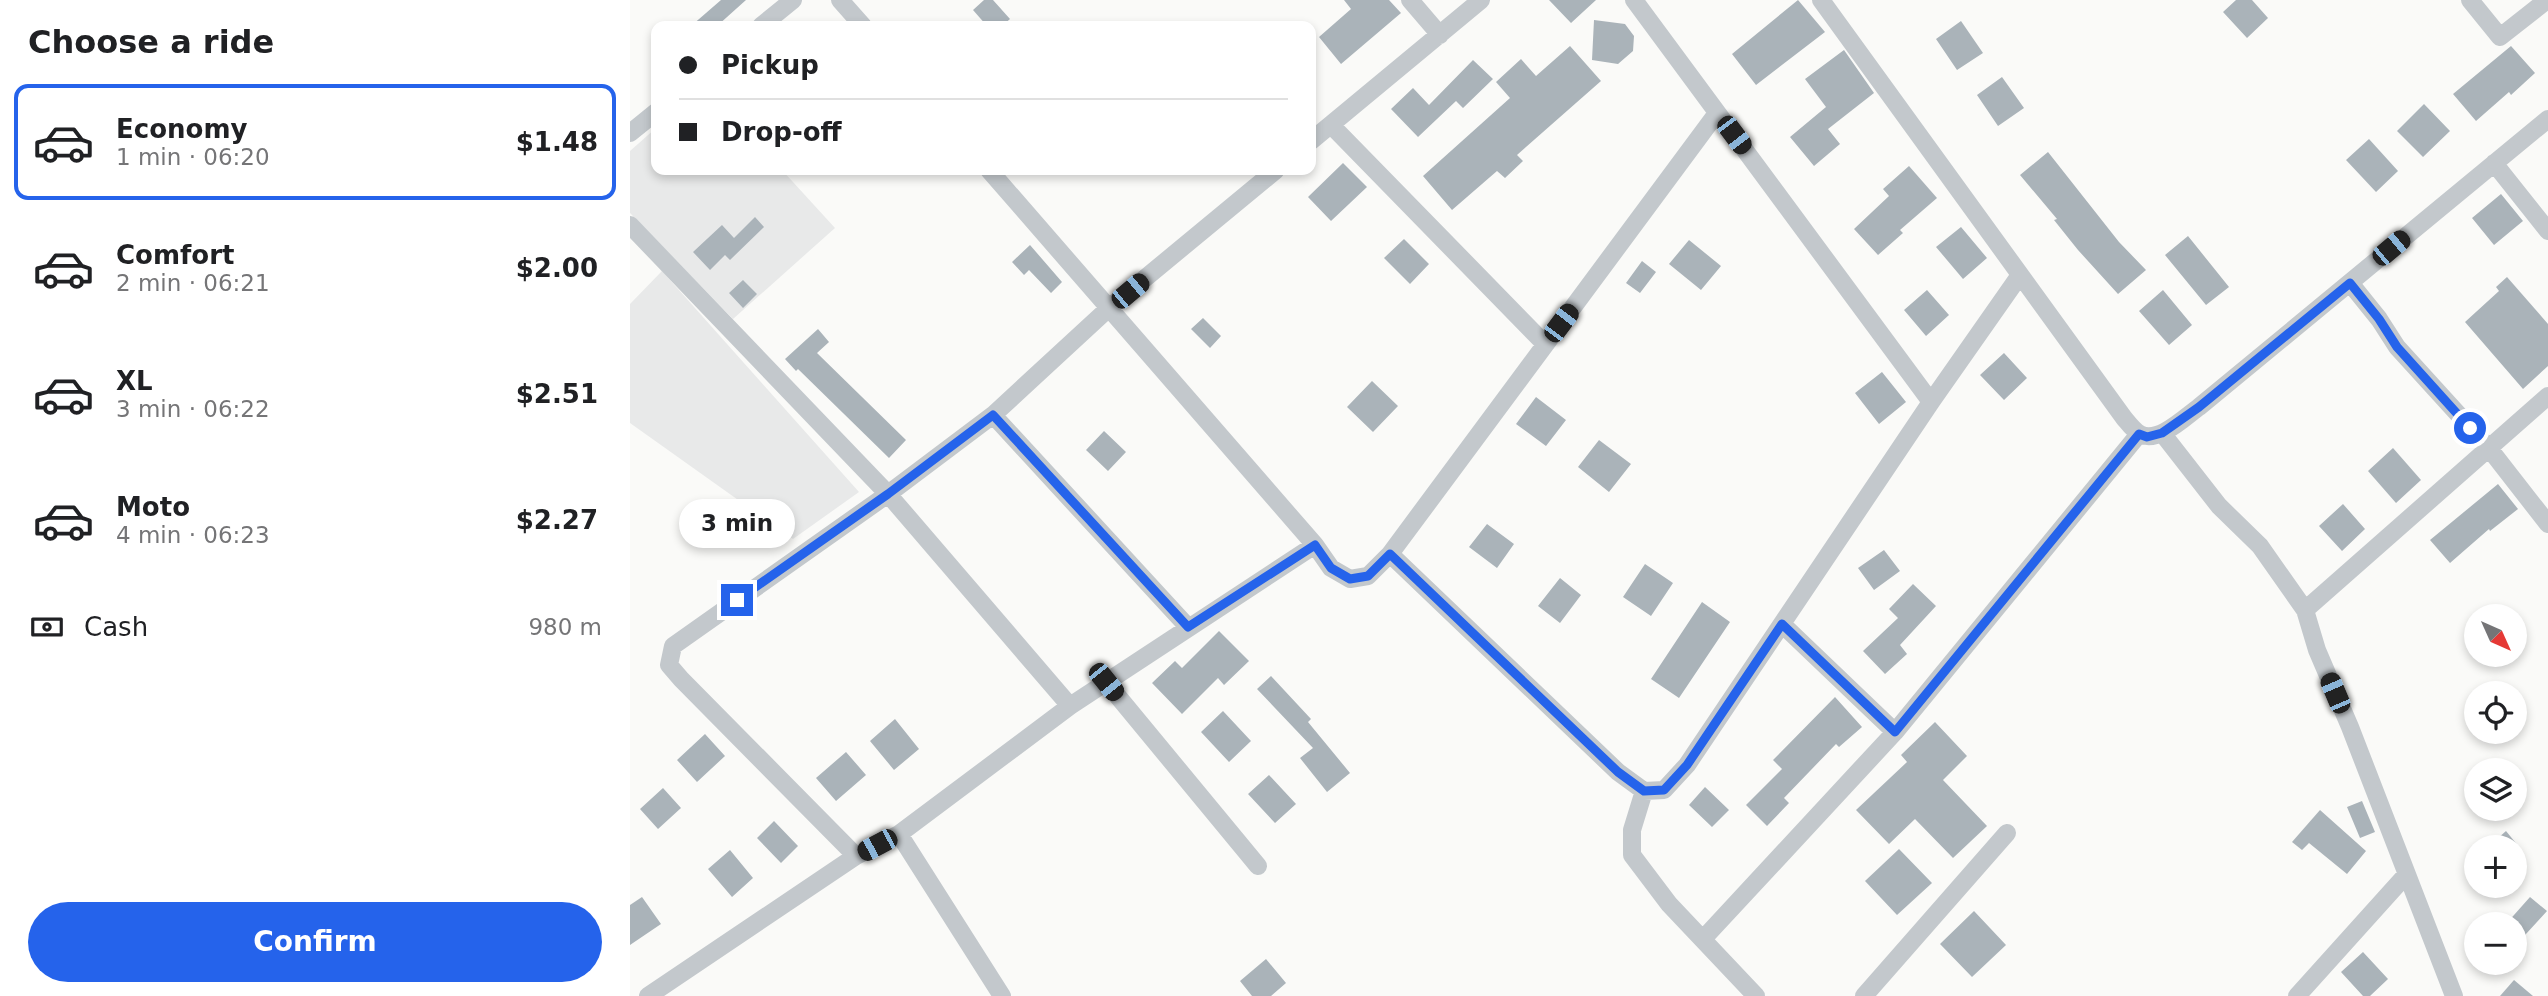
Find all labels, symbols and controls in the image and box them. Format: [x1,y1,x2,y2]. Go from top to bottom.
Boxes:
text: Choose a ride [28,23,274,61]
text: Pickup [721,50,819,80]
icon: car [32,111,95,174]
car [1713,112,1756,158]
text: Economy [116,114,247,144]
text: Drop-off [721,117,842,147]
text: $1.48 [516,127,598,157]
text: 1 min · 06:20 [116,144,270,170]
car [2369,226,2414,270]
icon: car [32,237,95,300]
text: Comfort [116,240,234,270]
text: $2.00 [516,253,598,283]
car [1108,269,1153,313]
text: 2 min · 06:21 [116,270,270,296]
car [1540,300,1583,346]
icon: car [32,363,95,426]
text: XL [116,366,153,396]
text: $2.51 [516,379,598,409]
text: 3 min · 06:22 [116,396,270,422]
route start [2454,412,2486,444]
icon: car [32,489,95,552]
text: Moto [116,492,190,522]
callout: 3 min [679,498,795,548]
text: $2.27 [516,505,598,535]
text: 3 min [701,510,773,536]
text: 4 min · 06:23 [116,522,270,548]
route end [721,584,753,616]
north arrow [2464,604,2527,667]
map controls [2464,604,2527,975]
icon: cash [28,608,66,646]
text: Cash [84,612,148,642]
text: 980 m [528,614,602,640]
car [1085,659,1128,705]
car [2318,670,2353,716]
button: locate [2464,681,2527,744]
button: layers [2464,758,2527,821]
car [854,826,901,864]
button: + [2464,835,2527,898]
button: Confirm [28,902,602,982]
button: − [2464,912,2527,975]

